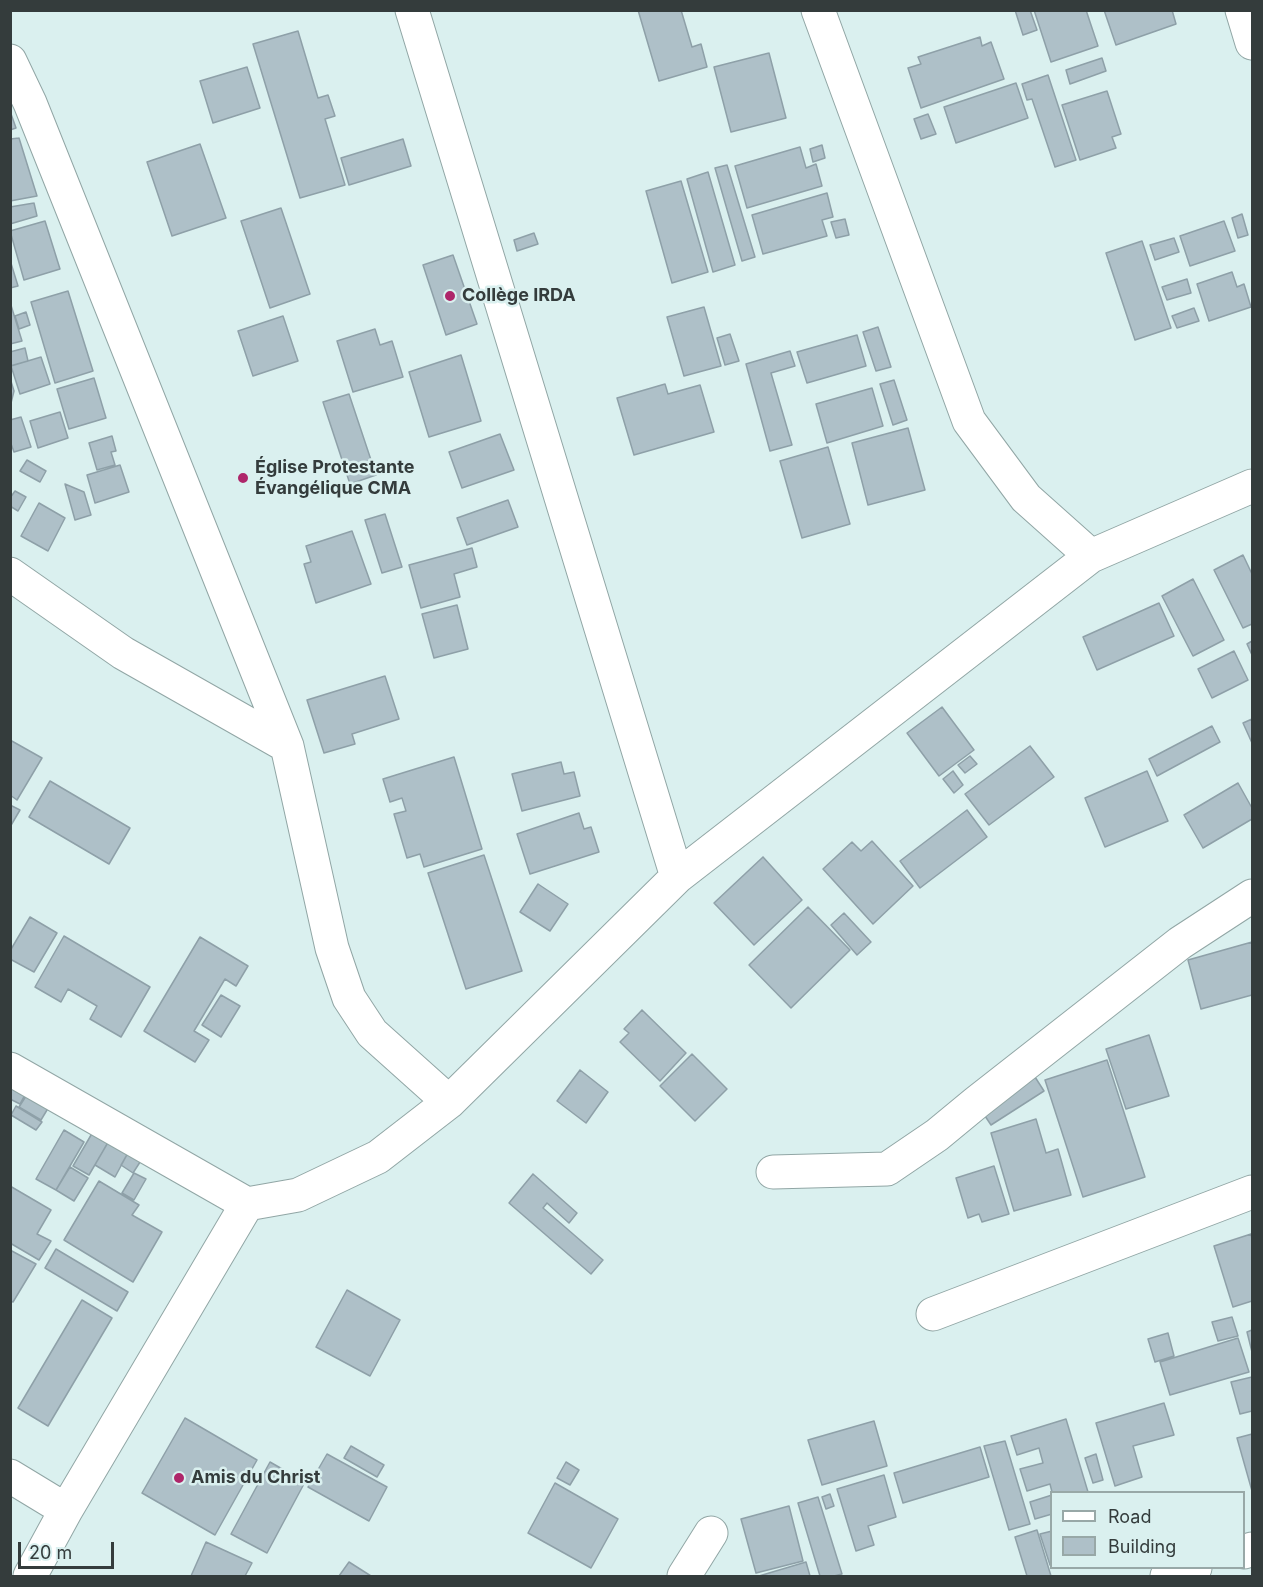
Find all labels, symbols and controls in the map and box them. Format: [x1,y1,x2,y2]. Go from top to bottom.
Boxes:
place label: Collège IRDA [462,285,576,307]
marker: Collège IRDA [443,289,457,303]
place label: Église Protestante Évangélique CMA [255,457,414,500]
marker: Église Protestante Évangélique CMA [236,471,250,485]
place label: Amis du Christ [191,1467,320,1489]
marker: Amis du Christ [172,1471,186,1485]
legend [1050,1491,1245,1569]
text: Road [1108,1506,1151,1527]
scale bar [21,1530,117,1568]
text: Building [1108,1536,1176,1557]
text: 20 m [29,1542,72,1563]

